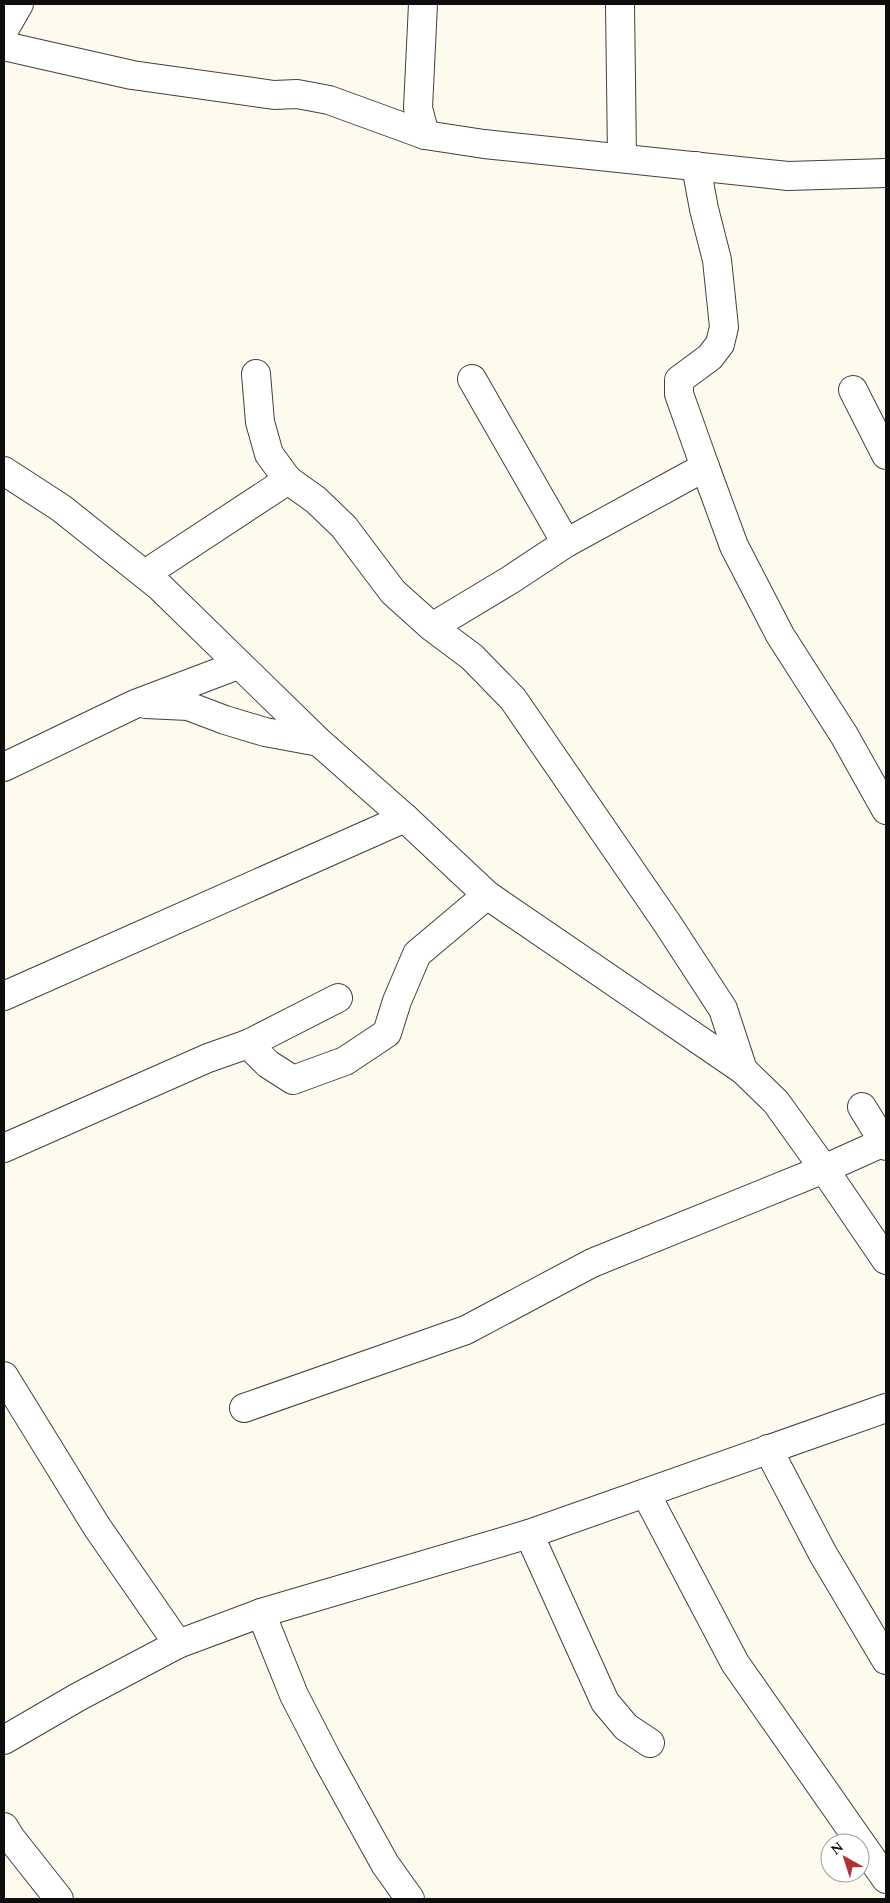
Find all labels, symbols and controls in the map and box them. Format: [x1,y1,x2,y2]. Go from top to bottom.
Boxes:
north arrow [820,1833,870,1883]
text: N [826,1837,848,1860]

